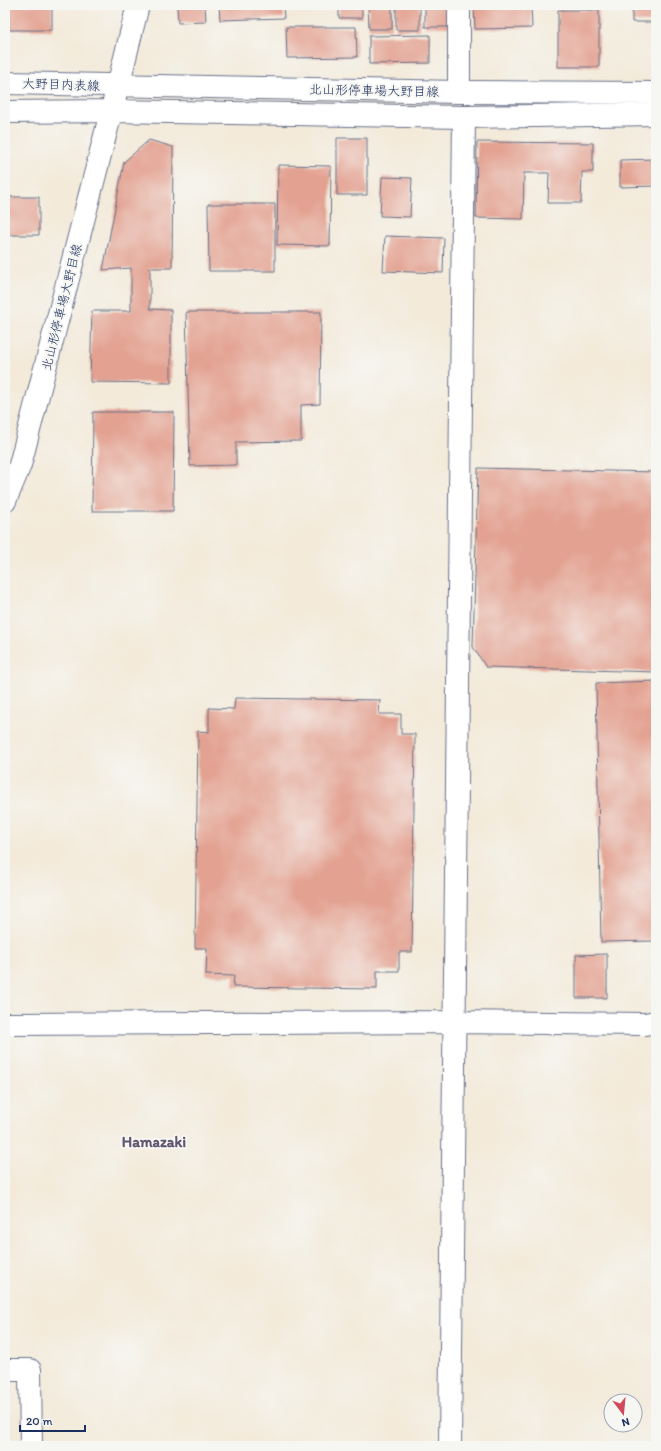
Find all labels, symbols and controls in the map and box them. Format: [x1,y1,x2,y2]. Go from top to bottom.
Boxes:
street label: 大野目内表線 [22,76,101,93]
street label: 北山形停車場大野目線 [309,82,440,99]
street label: 北山形停車場大野目線 [38,241,85,372]
district label: Hamazaki [122,1133,186,1151]
north arrow [603,1393,643,1433]
scale bar [20,1407,85,1433]
text: 20 m [26,1414,53,1428]
text: N [620,1415,631,1429]

